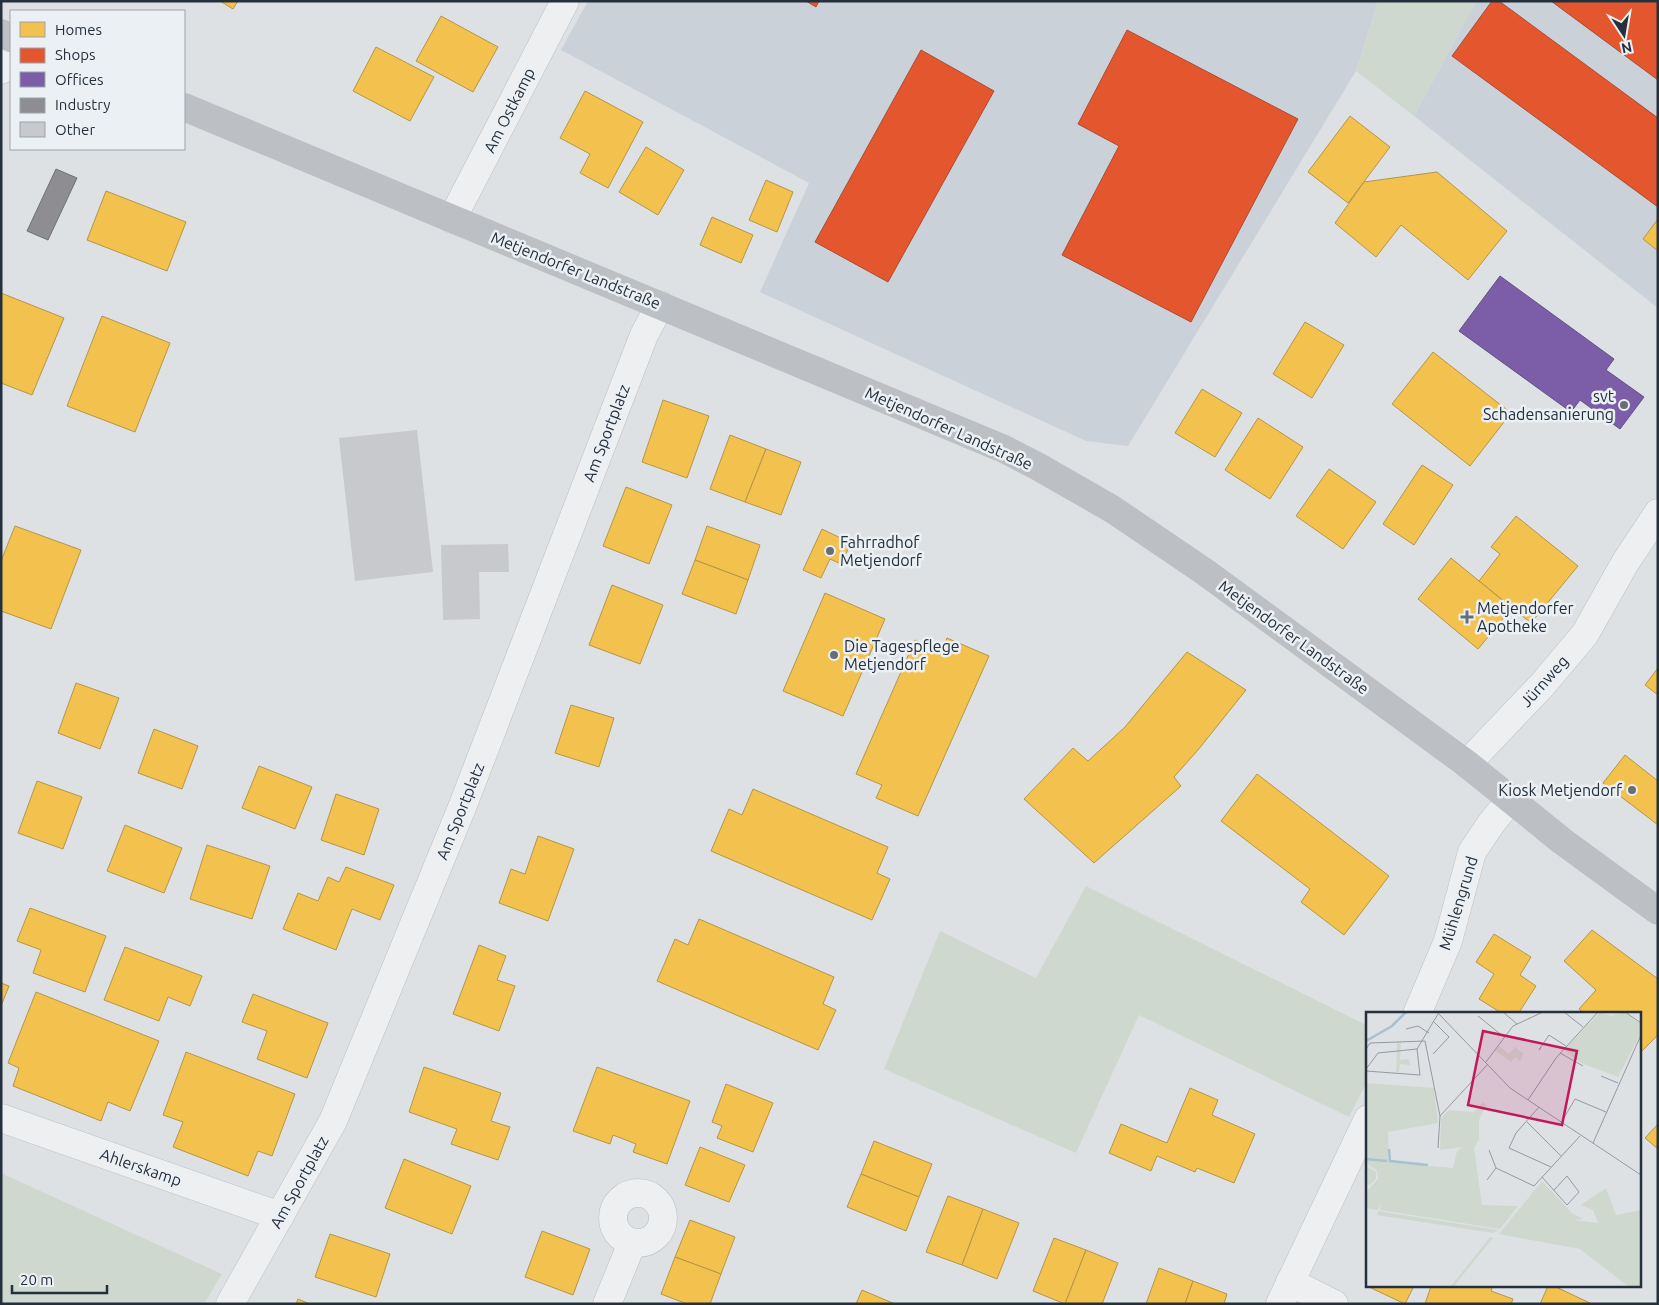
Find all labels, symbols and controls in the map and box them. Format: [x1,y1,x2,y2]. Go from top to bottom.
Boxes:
legend [10,10,185,150]
north arrow [1599,10,1649,60]
text: Homes [55,21,102,38]
text: N [1620,39,1633,57]
text: Shops [55,46,96,63]
street label: Am Ostkamp [480,64,538,156]
text: Offices [55,71,103,88]
text: Industry [55,96,110,113]
text: Other [55,121,95,138]
street label: Metjendorfer Landstraße [489,228,663,312]
street label: Am Sportplatz [579,382,633,484]
street label: Metjendorfer Landstraße [863,383,1035,473]
place label: svt Schadensanierung [1483,387,1615,423]
marker: svt Schadensanierung [1618,399,1630,411]
place label: Fahrradhof Metjendorf [840,533,923,569]
marker: Fahrradhof Metjendorf [824,545,836,557]
street label: Metjendorfer Landstraße [1215,576,1373,698]
place label: Metjendorfer Apotheke [1477,599,1574,635]
marker: Metjendorfer Apotheke [1461,611,1473,623]
place label: Die Tagespflege Metjendorf [844,637,960,673]
marker: Die Tagespflege Metjendorf [828,649,840,661]
street label: Jürnweg [1516,652,1572,710]
street label: Am Sportplatz [432,760,488,862]
place label: Kiosk Metjendorf [1498,781,1623,799]
marker: Kiosk Metjendorf [1626,784,1638,796]
street label: Mühlengrund [1435,854,1481,952]
inset map [1366,1012,1642,1288]
street label: Am Sportplatz [266,1133,332,1231]
street label: Ahlerskamp [98,1145,184,1189]
scale bar [12,1262,108,1294]
text: 20 m [20,1271,53,1288]

